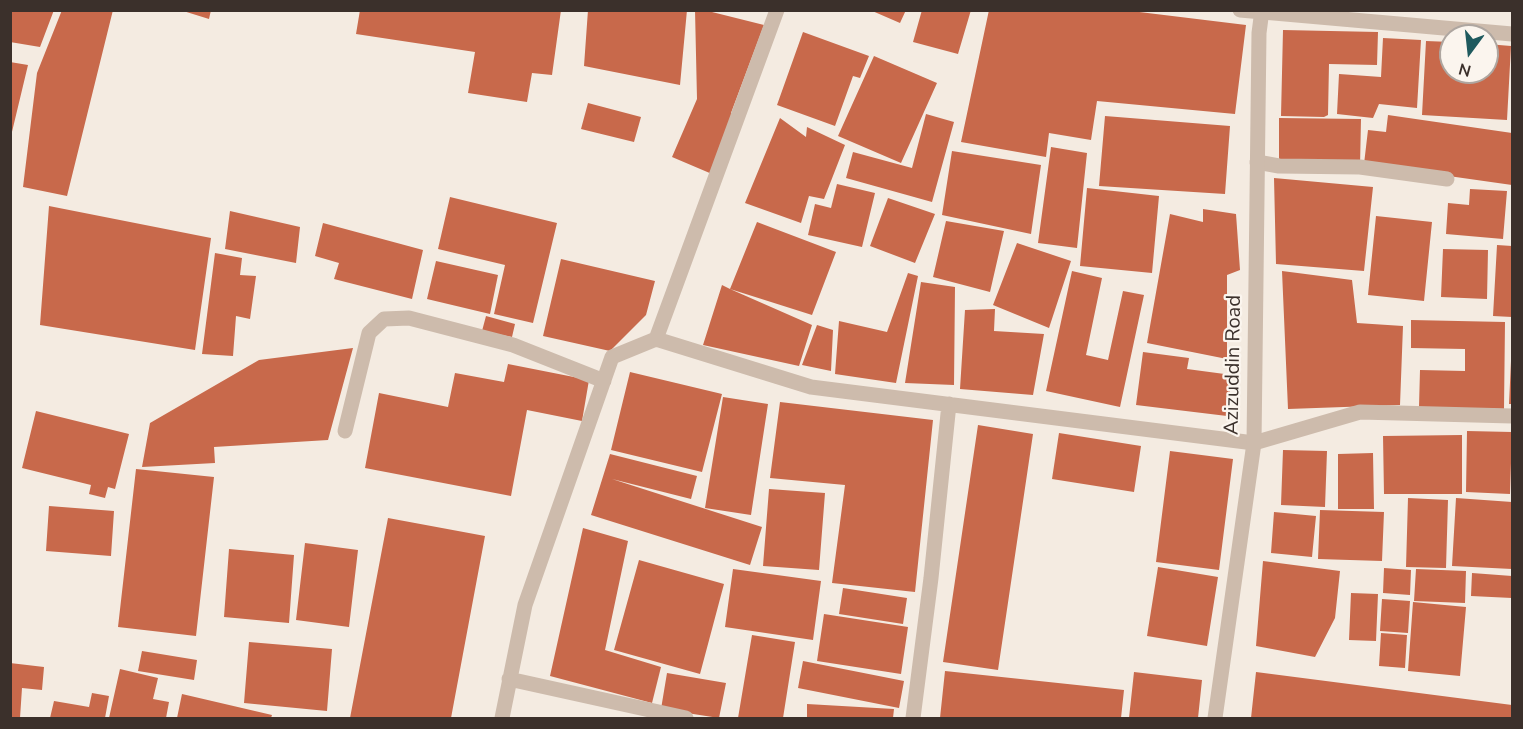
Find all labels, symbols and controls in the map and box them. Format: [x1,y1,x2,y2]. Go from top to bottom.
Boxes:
north arrow [1439,24,1499,84]
text: N [1456,57,1473,82]
street label: Azizuddin Road [1221,295,1247,435]

